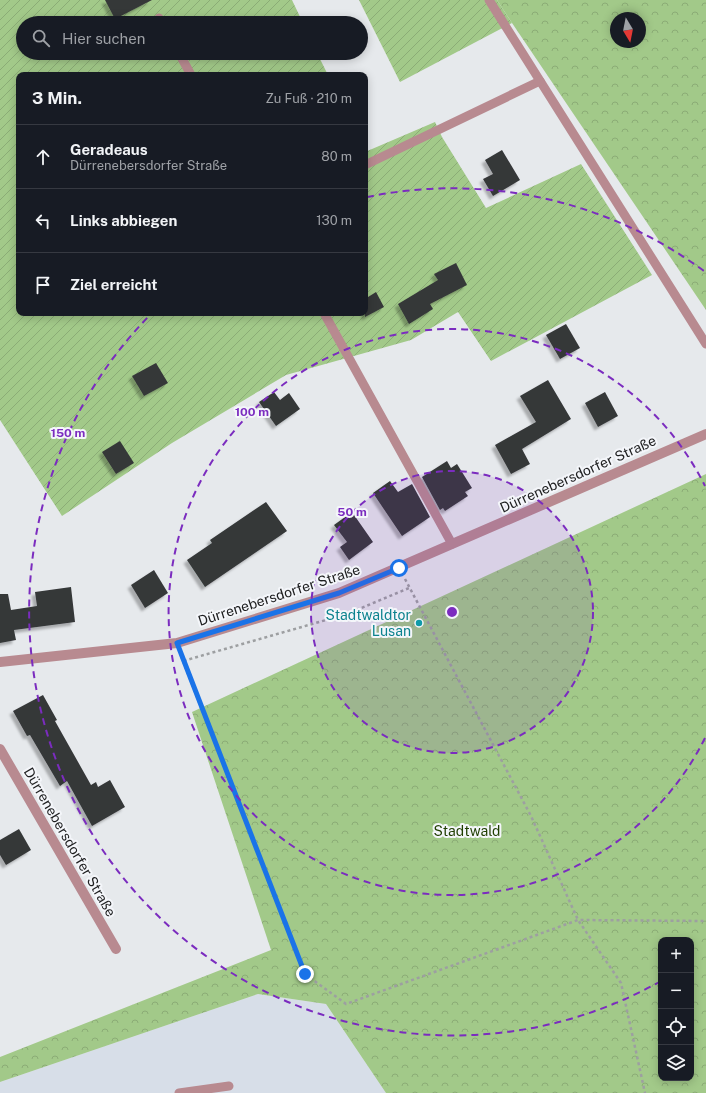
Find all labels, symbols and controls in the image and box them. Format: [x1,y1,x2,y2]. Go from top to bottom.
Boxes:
north arrow [610,12,646,48]
search box [16,16,368,60]
icon: search [30,27,52,49]
text: Hier suchen [62,30,145,47]
text: 3 Min. [32,88,82,108]
text: Zu Fuß · 210 m [266,91,352,106]
text: Geradeaus [70,141,148,158]
icon: ahead [32,146,54,168]
text: 80 m [321,149,352,164]
text: Dürrenebersdorfer Straße [70,158,227,173]
icon: left [32,210,54,232]
text: Links abbiegen [70,212,177,229]
text: 130 m [316,213,352,228]
icon: arrive [32,274,54,296]
text: Ziel erreicht [70,276,157,293]
text: 100 m [235,405,269,419]
text: 150 m [51,426,85,440]
street label: Dürrenebersdorfer Straße [497,432,659,516]
text: 50 m [337,505,367,519]
route start [390,559,408,577]
street label: Dürrenebersdorfer Straße [196,561,362,629]
centre of rings [445,605,459,619]
place label: Stadtwaldtor Lusan [326,607,411,639]
marker: Stadtwaldtor Lusan [414,618,424,628]
street label: Dürrenebersdorfer Straße [21,765,119,919]
park label: Stadtwald [434,823,500,839]
map controls [658,937,694,1081]
button: + [658,937,694,973]
route end [296,965,314,983]
button: − [658,973,694,1009]
button: locate [658,1009,694,1045]
button: layers [658,1045,694,1081]

